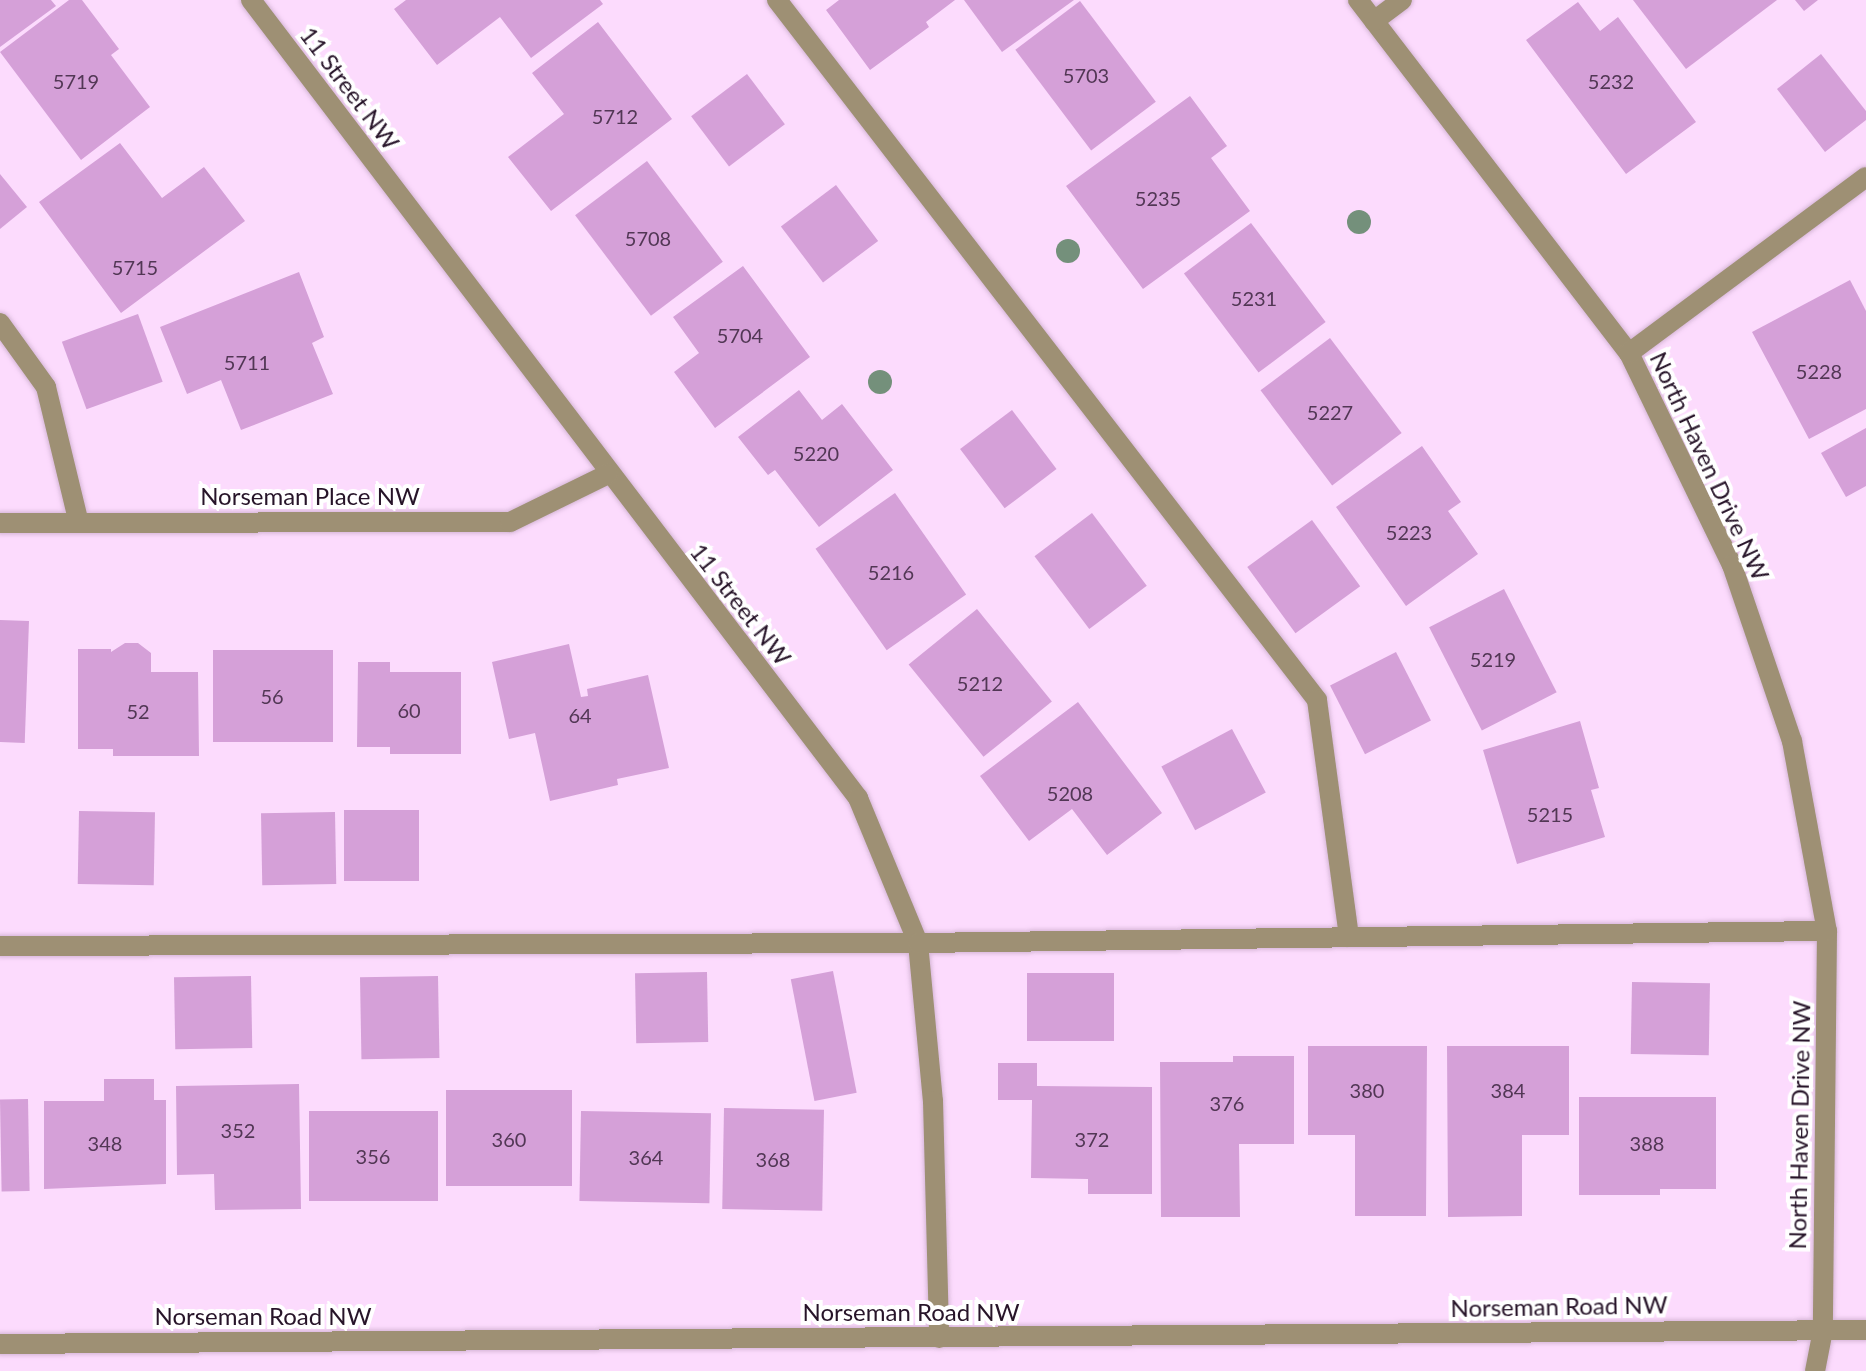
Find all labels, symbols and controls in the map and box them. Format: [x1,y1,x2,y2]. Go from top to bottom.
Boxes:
street label: 11 Street NW [294,21,406,155]
house number: 5703 [1063,63,1109,87]
house number: 5719 [53,69,99,93]
house number: 5232 [1588,69,1634,93]
house number: 5712 [592,104,638,128]
house number: 5235 [1135,186,1181,210]
house number: 5708 [625,226,671,250]
house number: 5715 [112,255,158,279]
house number: 5231 [1231,286,1277,310]
house number: 5704 [717,323,763,347]
street label: North Haven Drive NW [1644,347,1776,585]
house number: 5711 [224,350,270,374]
house number: 5228 [1796,359,1842,383]
house number: 5227 [1307,400,1353,424]
house number: 5220 [793,441,839,465]
street label: Norseman Place NW [200,482,420,510]
house number: 5223 [1386,520,1432,544]
street label: 11 Street NW [685,537,797,671]
house number: 5216 [868,560,914,584]
house number: 5219 [1470,647,1516,671]
house number: 5212 [957,671,1003,695]
house number: 56 [260,684,284,708]
house number: 60 [397,698,421,722]
house number: 52 [126,699,150,723]
house number: 64 [568,703,592,727]
house number: 5208 [1047,781,1093,805]
house number: 5215 [1527,802,1573,826]
street label: North Haven Drive NW [1782,1000,1816,1250]
house number: 380 [1350,1078,1384,1102]
house number: 384 [1491,1078,1525,1102]
house number: 376 [1210,1091,1244,1115]
house number: 352 [221,1118,255,1142]
house number: 360 [492,1127,526,1151]
house number: 372 [1075,1127,1109,1151]
house number: 348 [88,1131,122,1155]
house number: 388 [1630,1131,1664,1155]
house number: 356 [356,1144,390,1168]
house number: 364 [629,1145,663,1169]
house number: 368 [756,1147,790,1171]
street label: Norseman Road NW [1450,1290,1668,1322]
street label: Norseman Road NW [802,1298,1020,1326]
street label: Norseman Road NW [154,1302,372,1330]

